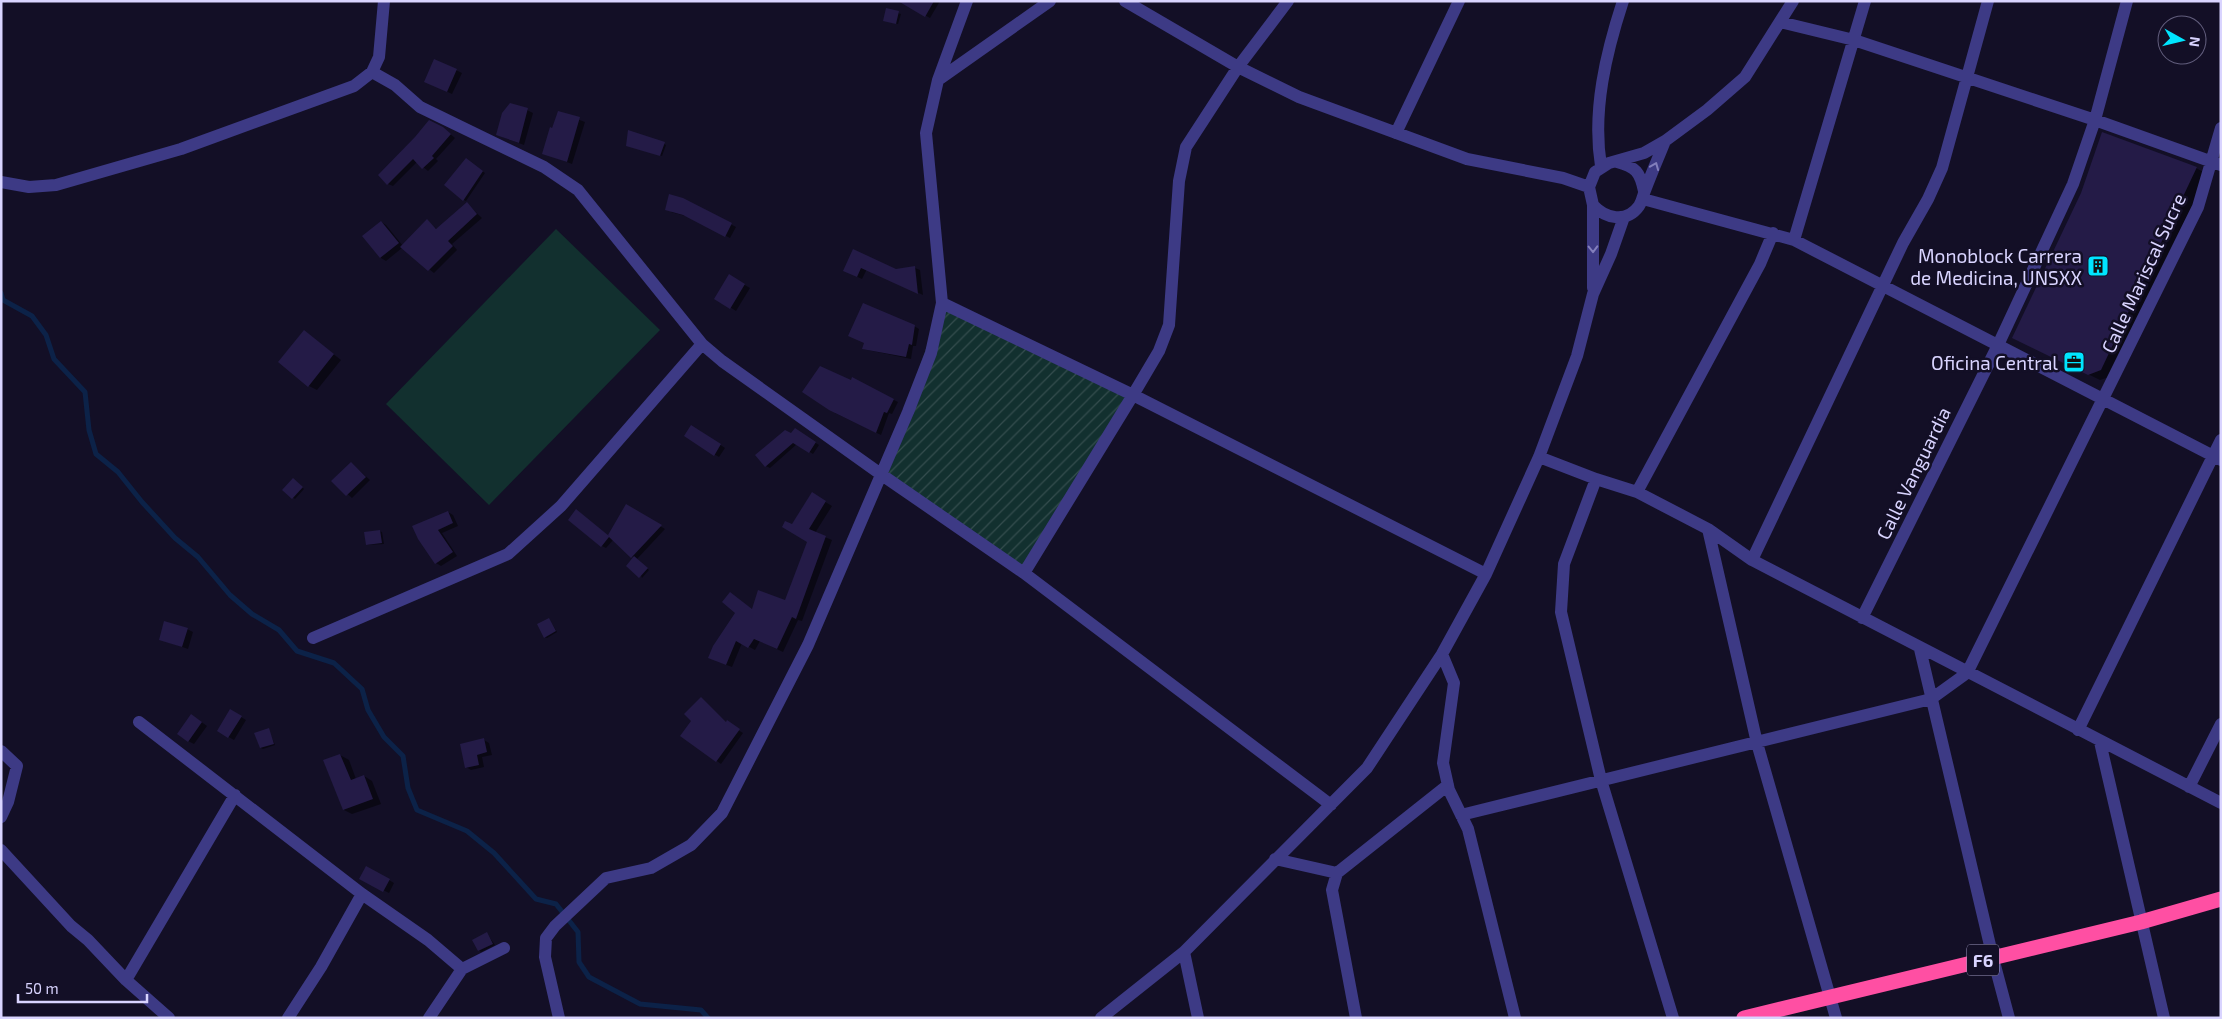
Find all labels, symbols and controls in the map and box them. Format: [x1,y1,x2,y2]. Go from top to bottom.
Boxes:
north arrow [2157,15,2207,65]
text: N [2186,36,2204,48]
one-way arrow [1649,162,1659,171]
street label: Calle Mariscal Sucre [2096,189,2190,357]
place label: Monoblock Carrera de Medicina, UNSXX [1910,244,2082,289]
one-way arrow [1588,246,1598,254]
building icon: Monoblock Carrera de Medicina, UNSXX [2086,254,2110,278]
office icon: Oficina Central [2062,350,2086,374]
place label: Oficina Central [1931,351,2058,374]
street label: Calle Vanguardia [1871,403,1955,543]
road number: F6 [1967,944,1999,976]
scale bar [18,972,146,1004]
text: 50 m [25,979,59,997]

